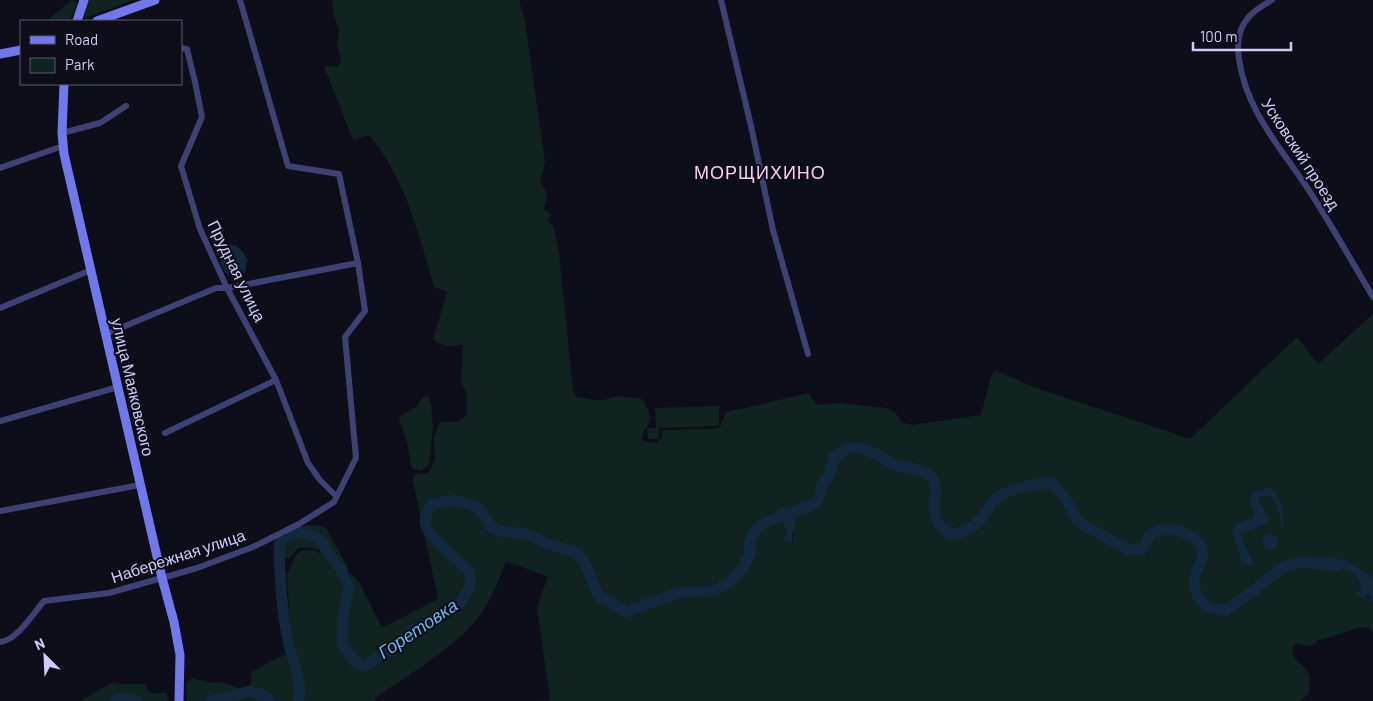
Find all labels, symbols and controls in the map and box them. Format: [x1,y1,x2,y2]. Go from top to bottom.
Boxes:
legend [20,20,182,85]
scale bar [1193,20,1290,52]
text: 100 m [1200,27,1238,45]
text: Road [65,30,98,48]
text: Park [65,55,95,73]
street label: Усковский проезд [1258,94,1345,214]
district label: МОРЩИХИНО [694,161,826,183]
street label: Прудная улица [205,217,270,325]
street label: улица Маяковского [108,316,159,458]
street label: Набережная улица [108,525,248,586]
water label: Горетовка [373,594,461,663]
north arrow [20,631,70,681]
text: N [32,634,47,653]

